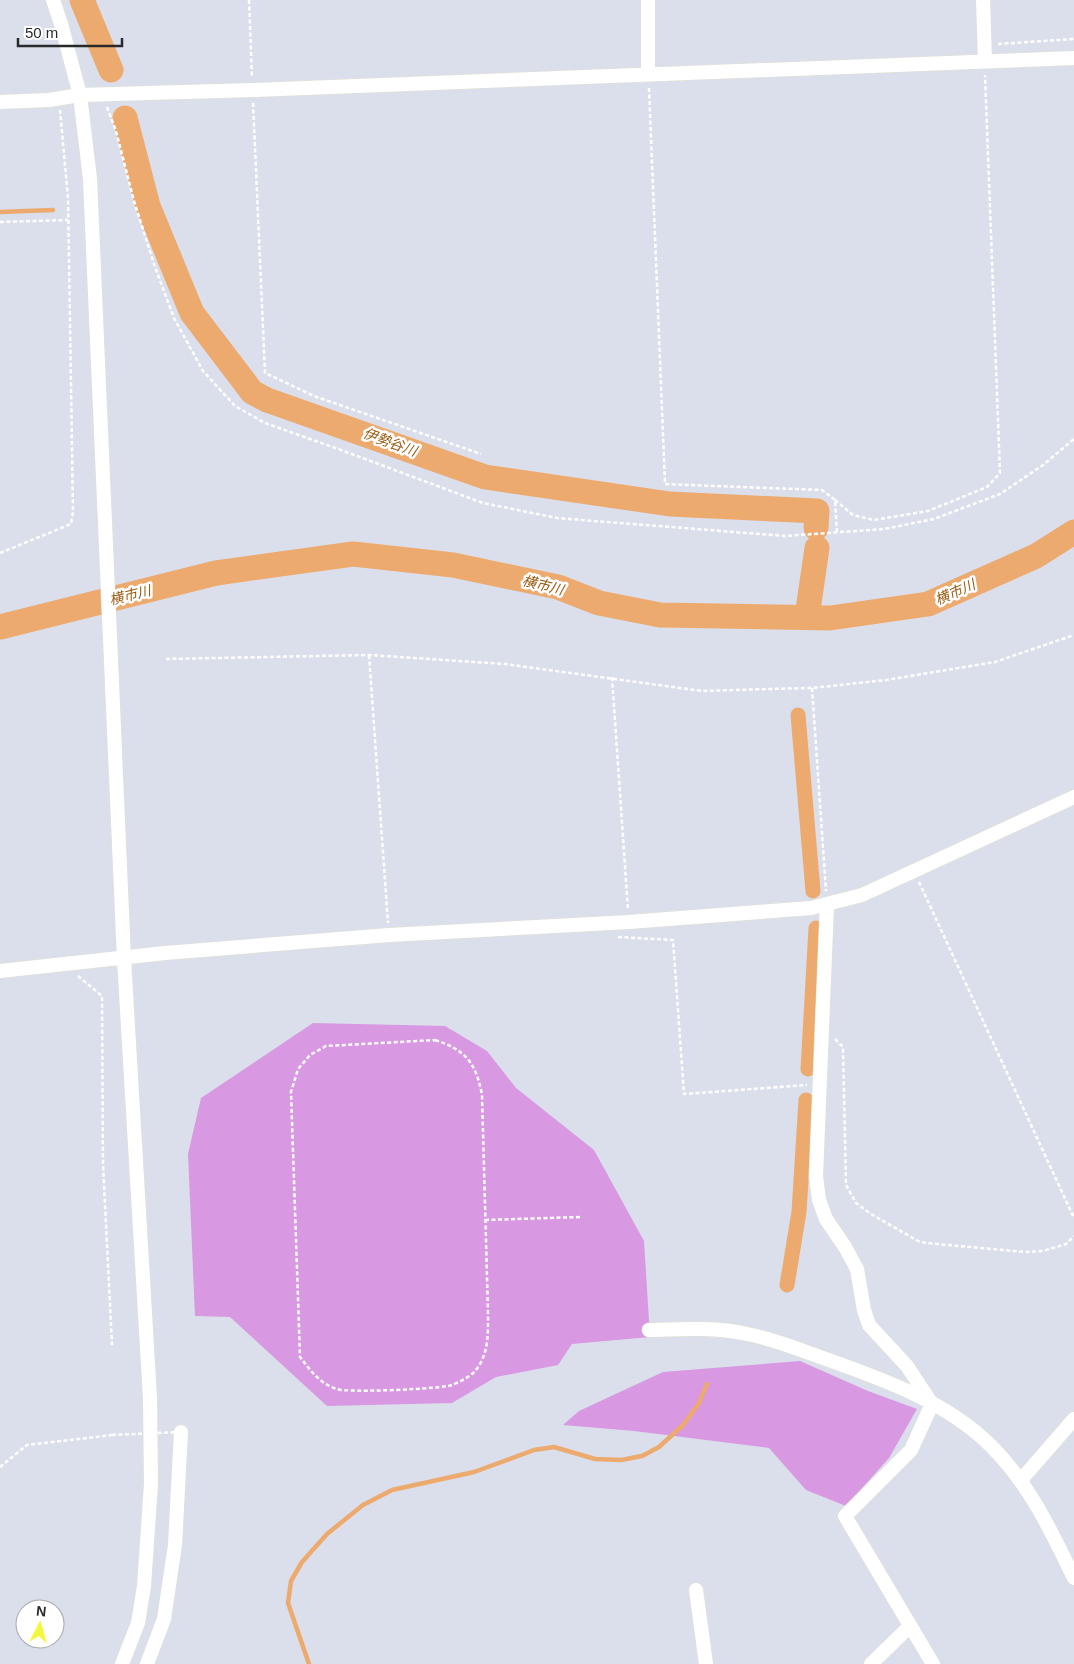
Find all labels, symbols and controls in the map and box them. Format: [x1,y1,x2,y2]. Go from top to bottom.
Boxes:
scale bar [18,15,121,47]
text: 50 m [25,24,58,41]
water label: 伊勢谷川 [361,425,421,460]
water label: 横市川 [521,572,567,598]
water label: 横市川 [933,575,979,608]
water label: 横市川 [108,582,154,608]
north arrow [15,1599,65,1649]
text: N [35,1603,47,1620]

